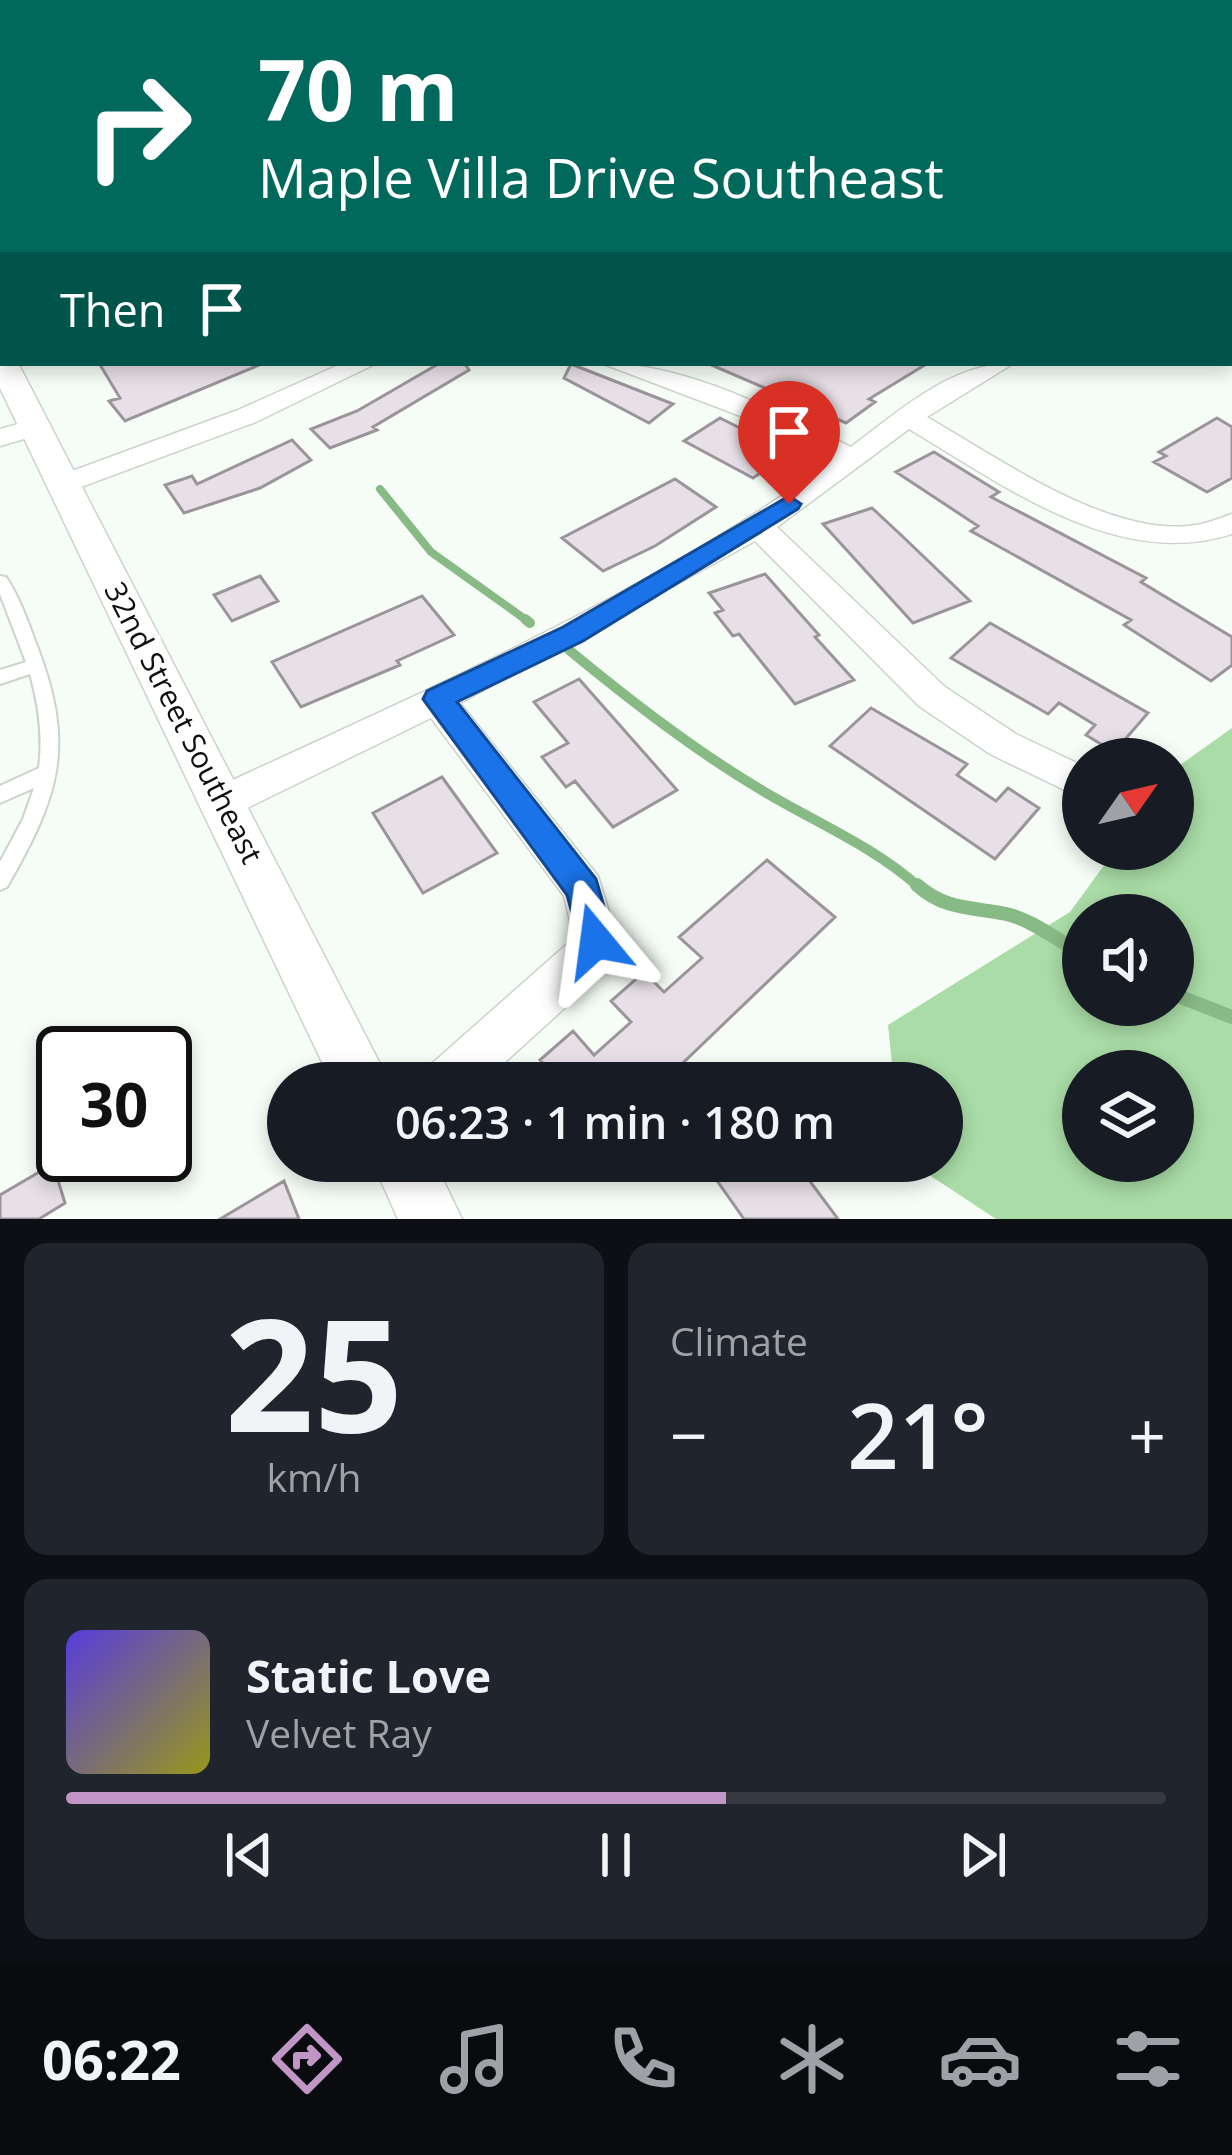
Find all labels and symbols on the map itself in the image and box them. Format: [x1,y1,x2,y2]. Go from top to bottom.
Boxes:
pin [738,381,840,504]
street label: 32nd Street Southeast [95,574,273,870]
north arrow [1062,738,1194,870]
position arrow [533,878,659,1004]
speed limit sign: 30 [36,1026,192,1182]

